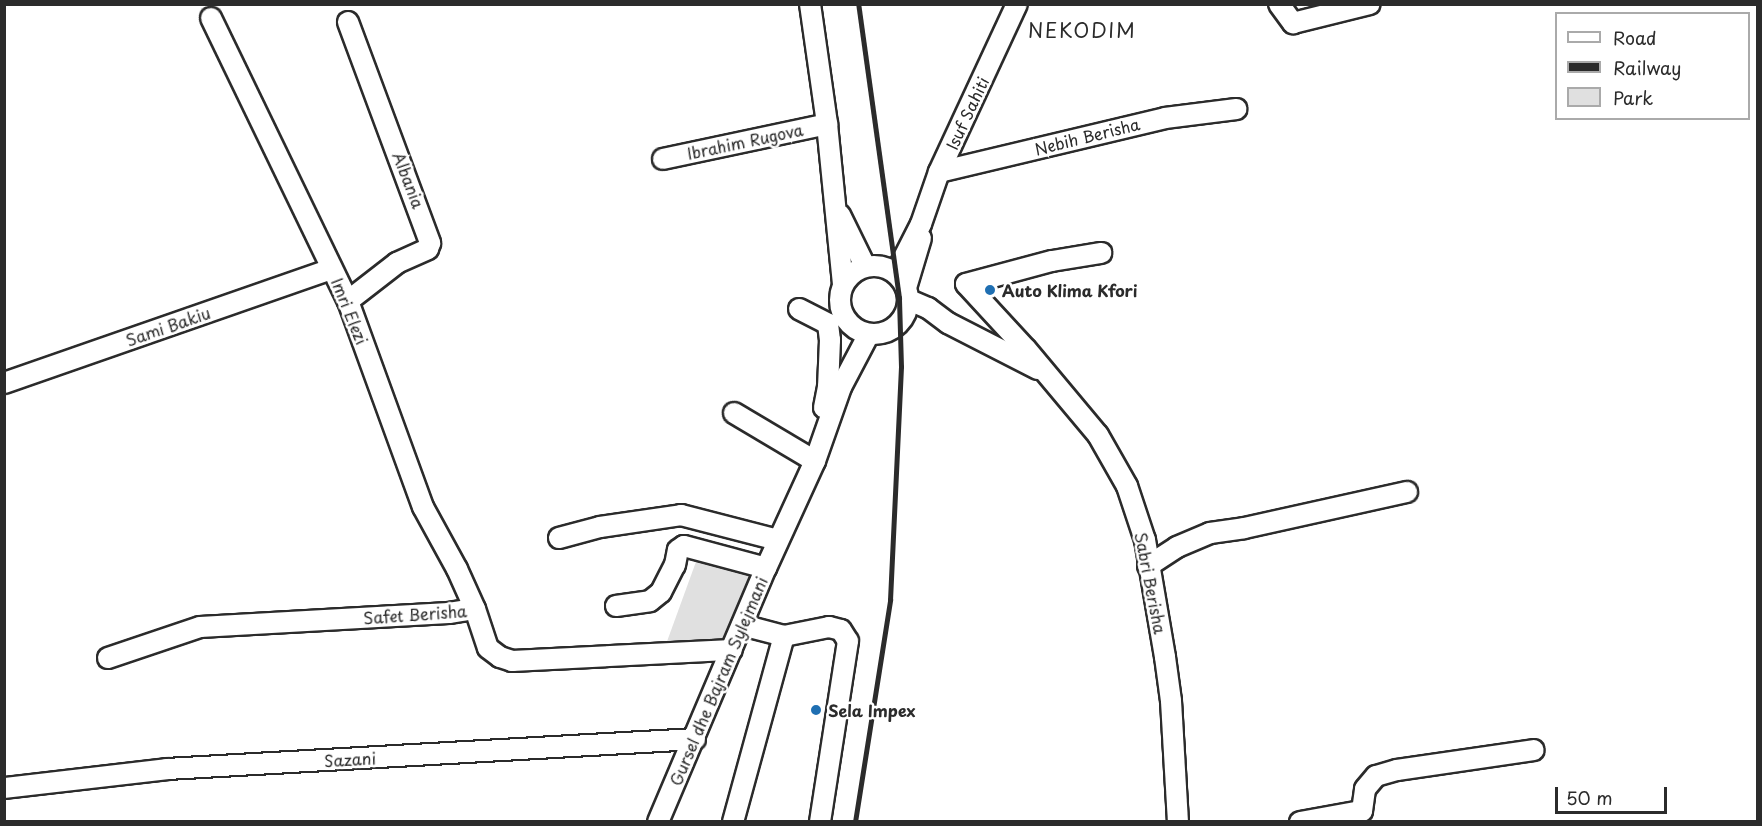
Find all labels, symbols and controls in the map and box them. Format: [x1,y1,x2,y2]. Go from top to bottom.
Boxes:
legend [1555,12,1750,120]
district label: NEKODIM [1028,18,1136,42]
text: Road [1613,24,1657,51]
text: Railway [1613,54,1681,81]
street label: Isuf Sahiti [942,74,992,152]
text: Park [1613,84,1653,111]
street label: Nebih Berisha [1033,114,1141,158]
street label: Ibrahim Rugova [684,119,806,163]
street label: Albania [389,149,429,211]
street label: Imri Elezi [328,275,372,347]
place label: Auto Klima Kfori [1002,280,1138,300]
marker: Auto Klima Kfori [983,283,997,297]
street label: Sami Bakiu [123,302,213,350]
street label: Sabri Berisha [1132,530,1170,636]
street label: Gursel dhe Bajram Sylejmani [665,573,771,789]
street label: Safet Berisha [362,601,468,627]
place label: Sela Impex [828,700,915,720]
marker: Sela Impex [809,703,823,717]
street label: Sazani [324,748,376,770]
scale bar [1558,775,1670,813]
text: 50 m [1566,784,1613,811]

